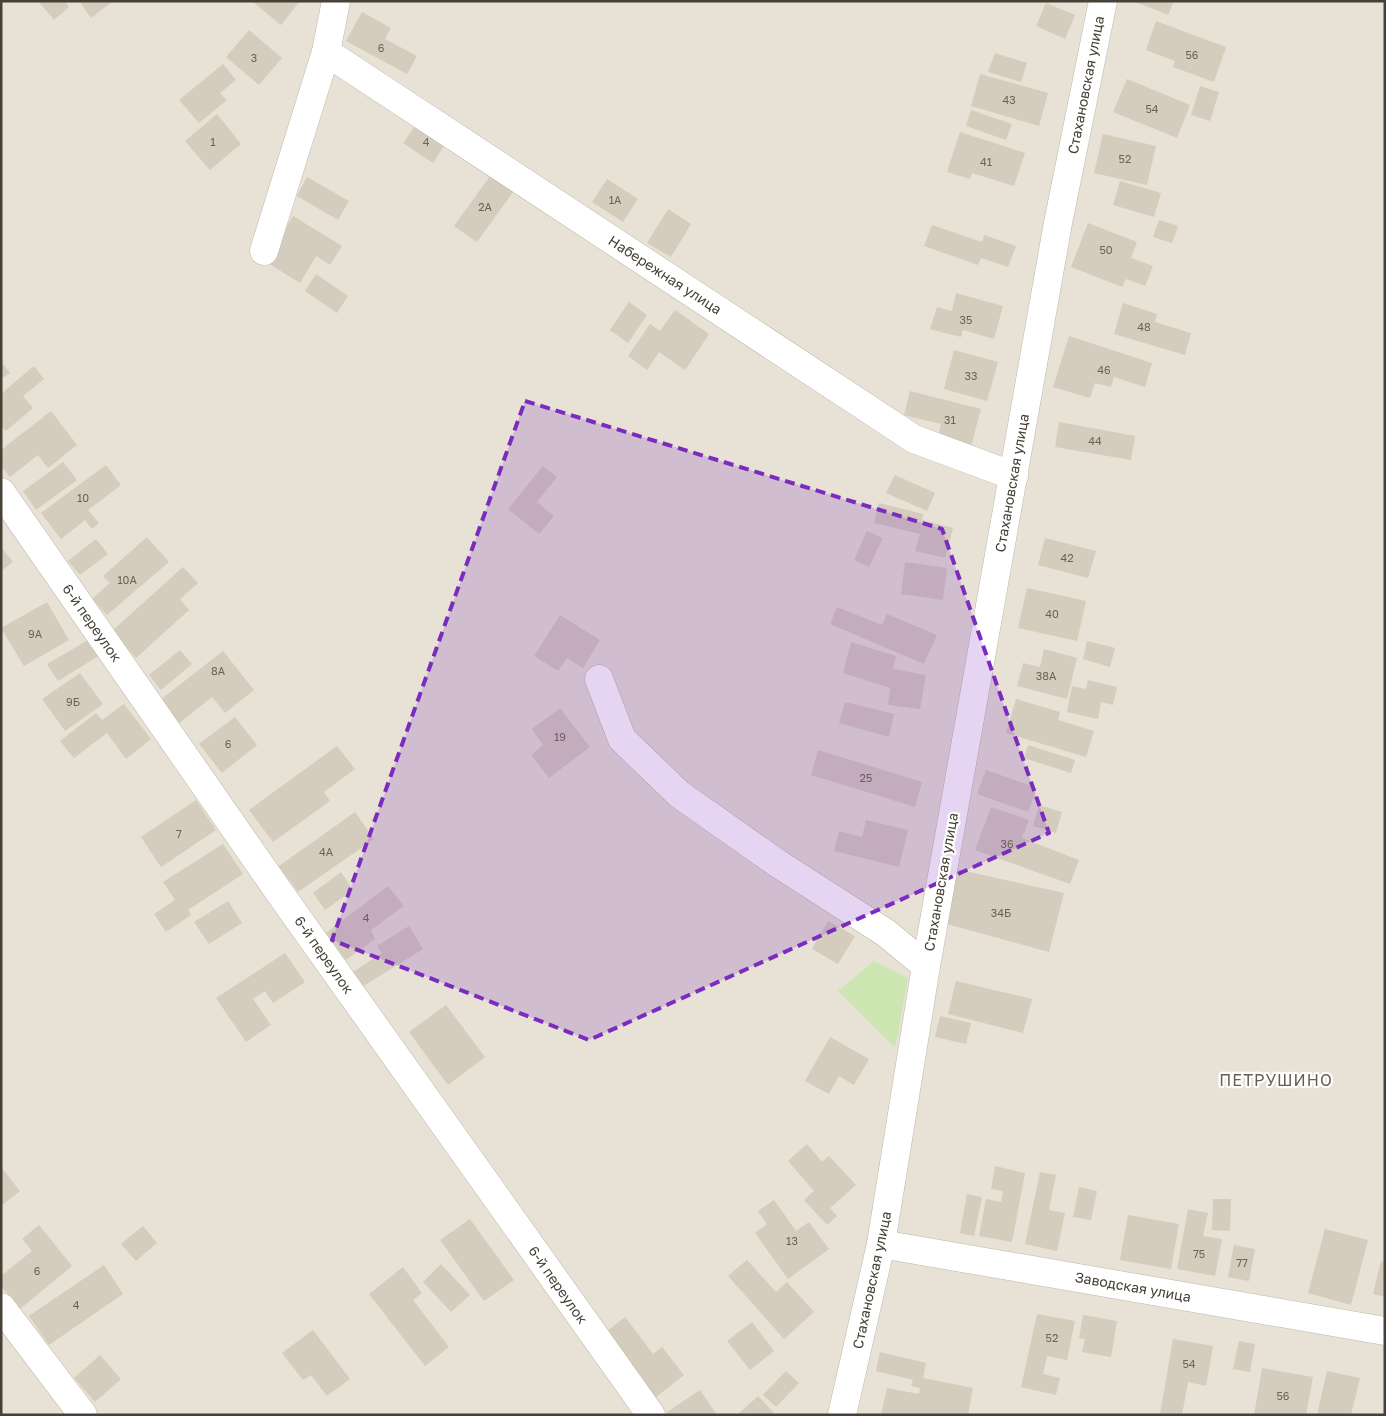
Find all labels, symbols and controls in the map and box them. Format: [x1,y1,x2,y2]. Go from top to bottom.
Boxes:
street label: Стахановская улица [1064,14,1107,155]
house number: 6 [378,41,385,54]
house number: 56 [1185,48,1199,61]
house number: 3 [251,51,257,64]
house number: 43 [1002,93,1016,106]
house number: 54 [1145,102,1159,115]
house number: 1 [210,135,216,148]
house number: 4 [423,135,430,148]
house number: 52 [1119,152,1131,165]
house number: 41 [980,155,992,168]
house number: 1А [609,193,622,206]
house number: 2А [478,200,493,213]
street label: Набережная улица [605,232,725,318]
house number: 50 [1099,243,1113,256]
house number: 35 [960,313,972,326]
house number: 48 [1137,320,1151,333]
house number: 46 [1097,363,1111,376]
house number: 33 [965,369,977,382]
street label: Стахановская улица [991,412,1032,553]
house number: 31 [944,413,956,426]
house number: 44 [1088,434,1102,447]
house number: 10 [77,491,89,504]
house number: 42 [1060,551,1074,564]
house number: 10А [117,573,137,586]
street label: 6-й переулок [59,581,125,665]
house number: 40 [1045,607,1059,620]
house number: 9А [28,627,43,640]
house number: 8А [211,664,226,677]
house number: 38А [1036,669,1057,682]
house number: 9Б [66,695,80,708]
house number: 19 [554,730,566,743]
house number: 6 [225,737,232,750]
house number: 25 [860,771,872,784]
street label: Стахановская улица [920,811,961,952]
house number: 7 [176,827,182,840]
house number: 36 [1000,837,1014,850]
house number: 4А [319,845,334,858]
house number: 34Б [991,906,1011,919]
house number: 4 [363,911,370,924]
street label: 6-й переулок [291,913,357,997]
district label: ПЕТРУШИНО [1219,1070,1333,1090]
street label: Стахановская улица [849,1210,894,1350]
house number: 13 [786,1234,798,1247]
street label: 6-й переулок [525,1243,591,1327]
house number: 75 [1193,1247,1205,1260]
house number: 77 [1236,1256,1248,1269]
house number: 6 [34,1264,41,1277]
street label: Заводская улица [1074,1268,1192,1305]
house number: 4 [73,1298,80,1311]
house number: 52 [1046,1331,1058,1344]
house number: 54 [1182,1357,1196,1370]
house number: 56 [1276,1389,1290,1402]

